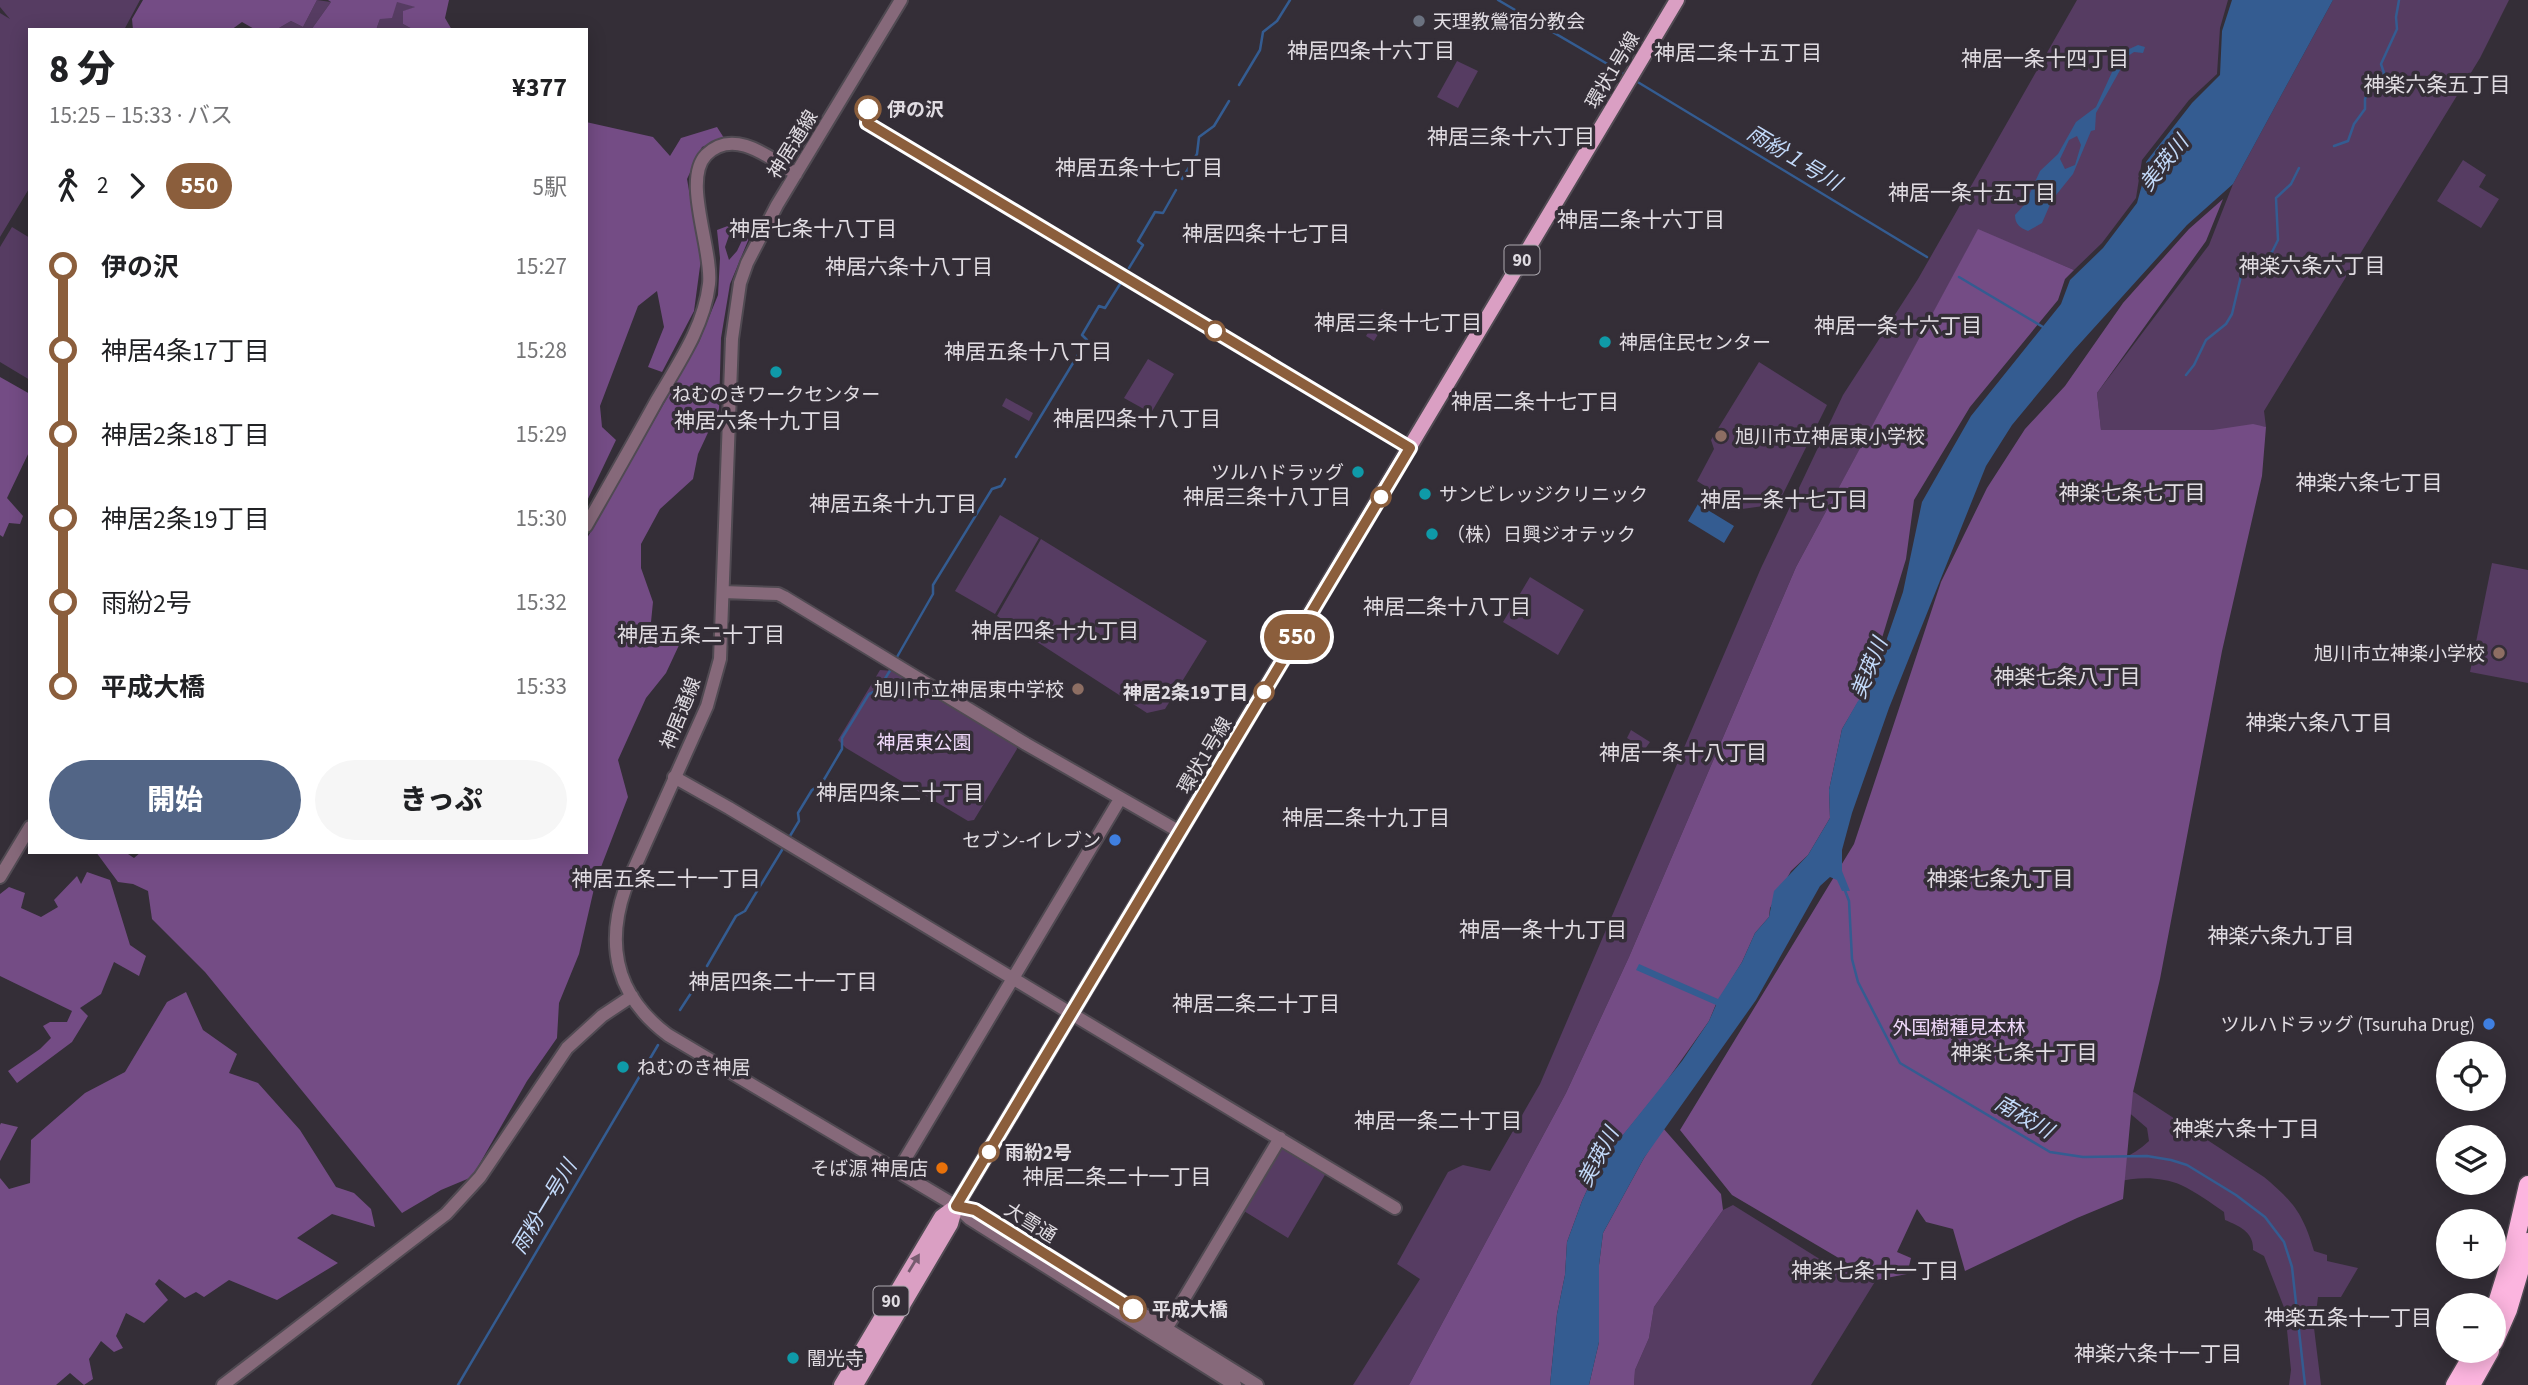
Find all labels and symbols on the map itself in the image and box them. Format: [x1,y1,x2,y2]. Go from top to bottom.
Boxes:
place label: 天理教鶯宿分教会 [1433,9,1585,36]
marker: 天理教鶯宿分教会 [1411,13,1427,29]
street label: 環状1号線 [1580,27,1647,114]
district label: 神居四条十六丁目 [1287,36,1455,66]
district label: 神居二条十五丁目 [1654,38,1822,68]
district label: 神居一条十四丁目 [1961,44,2129,74]
district label: 神楽六条五丁目 [2364,70,2511,100]
marker: 伊の沢 [855,96,881,122]
place label: 伊の沢 [887,97,944,124]
street label: 神居通線 [762,105,825,184]
water label: 雨紛１号川 [1741,118,1848,199]
district label: 神居三条十六丁目 [1427,122,1595,152]
water label: 美瑛川 [2133,128,2197,197]
district label: 神居五条十七丁目 [1055,153,1223,183]
district label: 神居一条十五丁目 [1888,178,2056,208]
district label: 神居二条十六丁目 [1557,205,1725,235]
district label: 神居七条十八丁目 [729,214,897,244]
district label: 神居四条十七丁目 [1182,219,1350,249]
road number: 90 [1504,246,1540,274]
district label: 神楽六条六丁目 [2239,251,2386,281]
district label: 神居六条十八丁目 [825,252,993,282]
district label: 神居三条十七丁目 [1314,308,1482,338]
district label: 神居一条十六丁目 [1814,311,1982,341]
unlabelled marker [1205,321,1225,341]
place label: 神居住民センター [1619,330,1771,357]
marker: 神居住民センター [1597,334,1613,350]
district label: 神居五条十八丁目 [944,337,1112,367]
marker: ねむのきワークセンター [768,364,784,380]
place label: ねむのきワークセンター [672,382,880,409]
district label: 神居二条十七丁目 [1451,387,1619,417]
district label: 神居四条十八丁目 [1053,404,1221,434]
district label: 神居六条十九丁目 [674,406,842,436]
place label: 旭川市立神居東小学校 [1735,424,1925,451]
marker: 旭川市立神居東小学校 [1713,428,1729,444]
place label: ツルハドラッグ [1211,460,1344,487]
marker: ツルハドラッグ [1350,464,1366,480]
district label: 神楽六条七丁目 [2296,468,2443,498]
district label: 神楽七条七丁目 [2059,478,2206,508]
district label: 神居三条十八丁目 [1183,482,1351,512]
place label: サンビレッジクリニック [1439,482,1648,509]
district label: 神居一条十七丁目 [1700,485,1868,515]
marker: サンビレッジクリニック [1417,486,1433,502]
unlabelled marker [1371,487,1391,507]
district label: 神居五条十九丁目 [809,489,977,519]
place label: （株）日興ジオテック [1446,522,1636,549]
marker: （株）日興ジオテック [1424,526,1440,542]
district label: 神居二条十八丁目 [1363,592,1531,622]
line badge: 550 [1257,614,1337,660]
district label: 神居四条十九丁目 [971,616,1139,646]
district label: 神居五条二十丁目 [617,620,785,650]
water label: 美瑛川 [1843,631,1895,703]
place label: 旭川市立神楽小学校 [2314,641,2485,668]
marker: 旭川市立神楽小学校 [2491,645,2507,661]
district label: 神楽七条八丁目 [1994,662,2141,692]
street label: 神居通線 [655,673,708,754]
place label: 旭川市立神居東中学校 [874,677,1064,704]
place label: 神居2条19丁目 [1123,680,1248,707]
marker: 旭川市立神居東中学校 [1070,681,1086,697]
marker: 神居2条19丁目 [1254,682,1274,702]
district label: 神楽六条八丁目 [2246,708,2393,738]
street label: 環状1号線 [1172,712,1239,799]
park label: 神居東公園 [876,730,972,757]
district label: 神居一条十八丁目 [1599,738,1767,768]
district label: 神居四条二十丁目 [816,778,984,808]
district label: 神居二条十九丁目 [1282,803,1450,833]
place label: セブン-イレブン [962,828,1101,855]
marker: セブン-イレブン [1107,832,1123,848]
district label: 神居五条二十一丁目 [572,864,761,894]
district label: 神楽七条九丁目 [1927,864,2074,894]
district label: 神居一条十九丁目 [1459,915,1627,945]
district label: 神楽六条九丁目 [2208,921,2355,951]
district label: 神居四条二十一丁目 [689,967,878,997]
district label: 神居二条二十丁目 [1172,989,1340,1019]
place label: ツルハドラッグ (Tsuruha Drug) [2220,1012,2475,1039]
park label: 外国樹種見本林 [1892,1015,2026,1042]
marker: ツルハドラッグ (Tsuruha Drug) [2481,1016,2497,1032]
district label: 神楽七条十丁目 [1951,1038,2098,1068]
place label: ねむのき神居 [637,1055,750,1082]
marker: ねむのき神居 [615,1059,631,1075]
water label: 南校川 [1989,1088,2061,1147]
district label: 神居一条二十丁目 [1354,1106,1522,1136]
district label: 神楽六条十丁目 [2173,1114,2320,1144]
water label: 美瑛川 [1570,1120,1627,1192]
place label: 雨紛2号 [1005,1140,1072,1167]
marker: 雨紛2号 [979,1142,999,1162]
water label: 雨粉一号川 [504,1153,585,1260]
place label: そば源 神居店 [810,1156,928,1183]
marker: そば源 神居店 [934,1160,950,1176]
district label: 神居二条二十一丁目 [1023,1162,1212,1192]
street label: 大雪通 [999,1197,1062,1250]
one-way arrow [907,1254,920,1273]
district label: 神楽七条十一丁目 [1791,1256,1959,1286]
road number: 90 [874,1286,908,1316]
marker: 平成大橋 [1120,1296,1146,1322]
place label: 平成大橋 [1152,1297,1228,1324]
district label: 神楽五条十一丁目 [2264,1303,2432,1333]
district label: 神楽六条十一丁目 [2074,1339,2242,1369]
place label: 闇光寺 [807,1346,864,1373]
marker: 闇光寺 [785,1350,801,1366]

